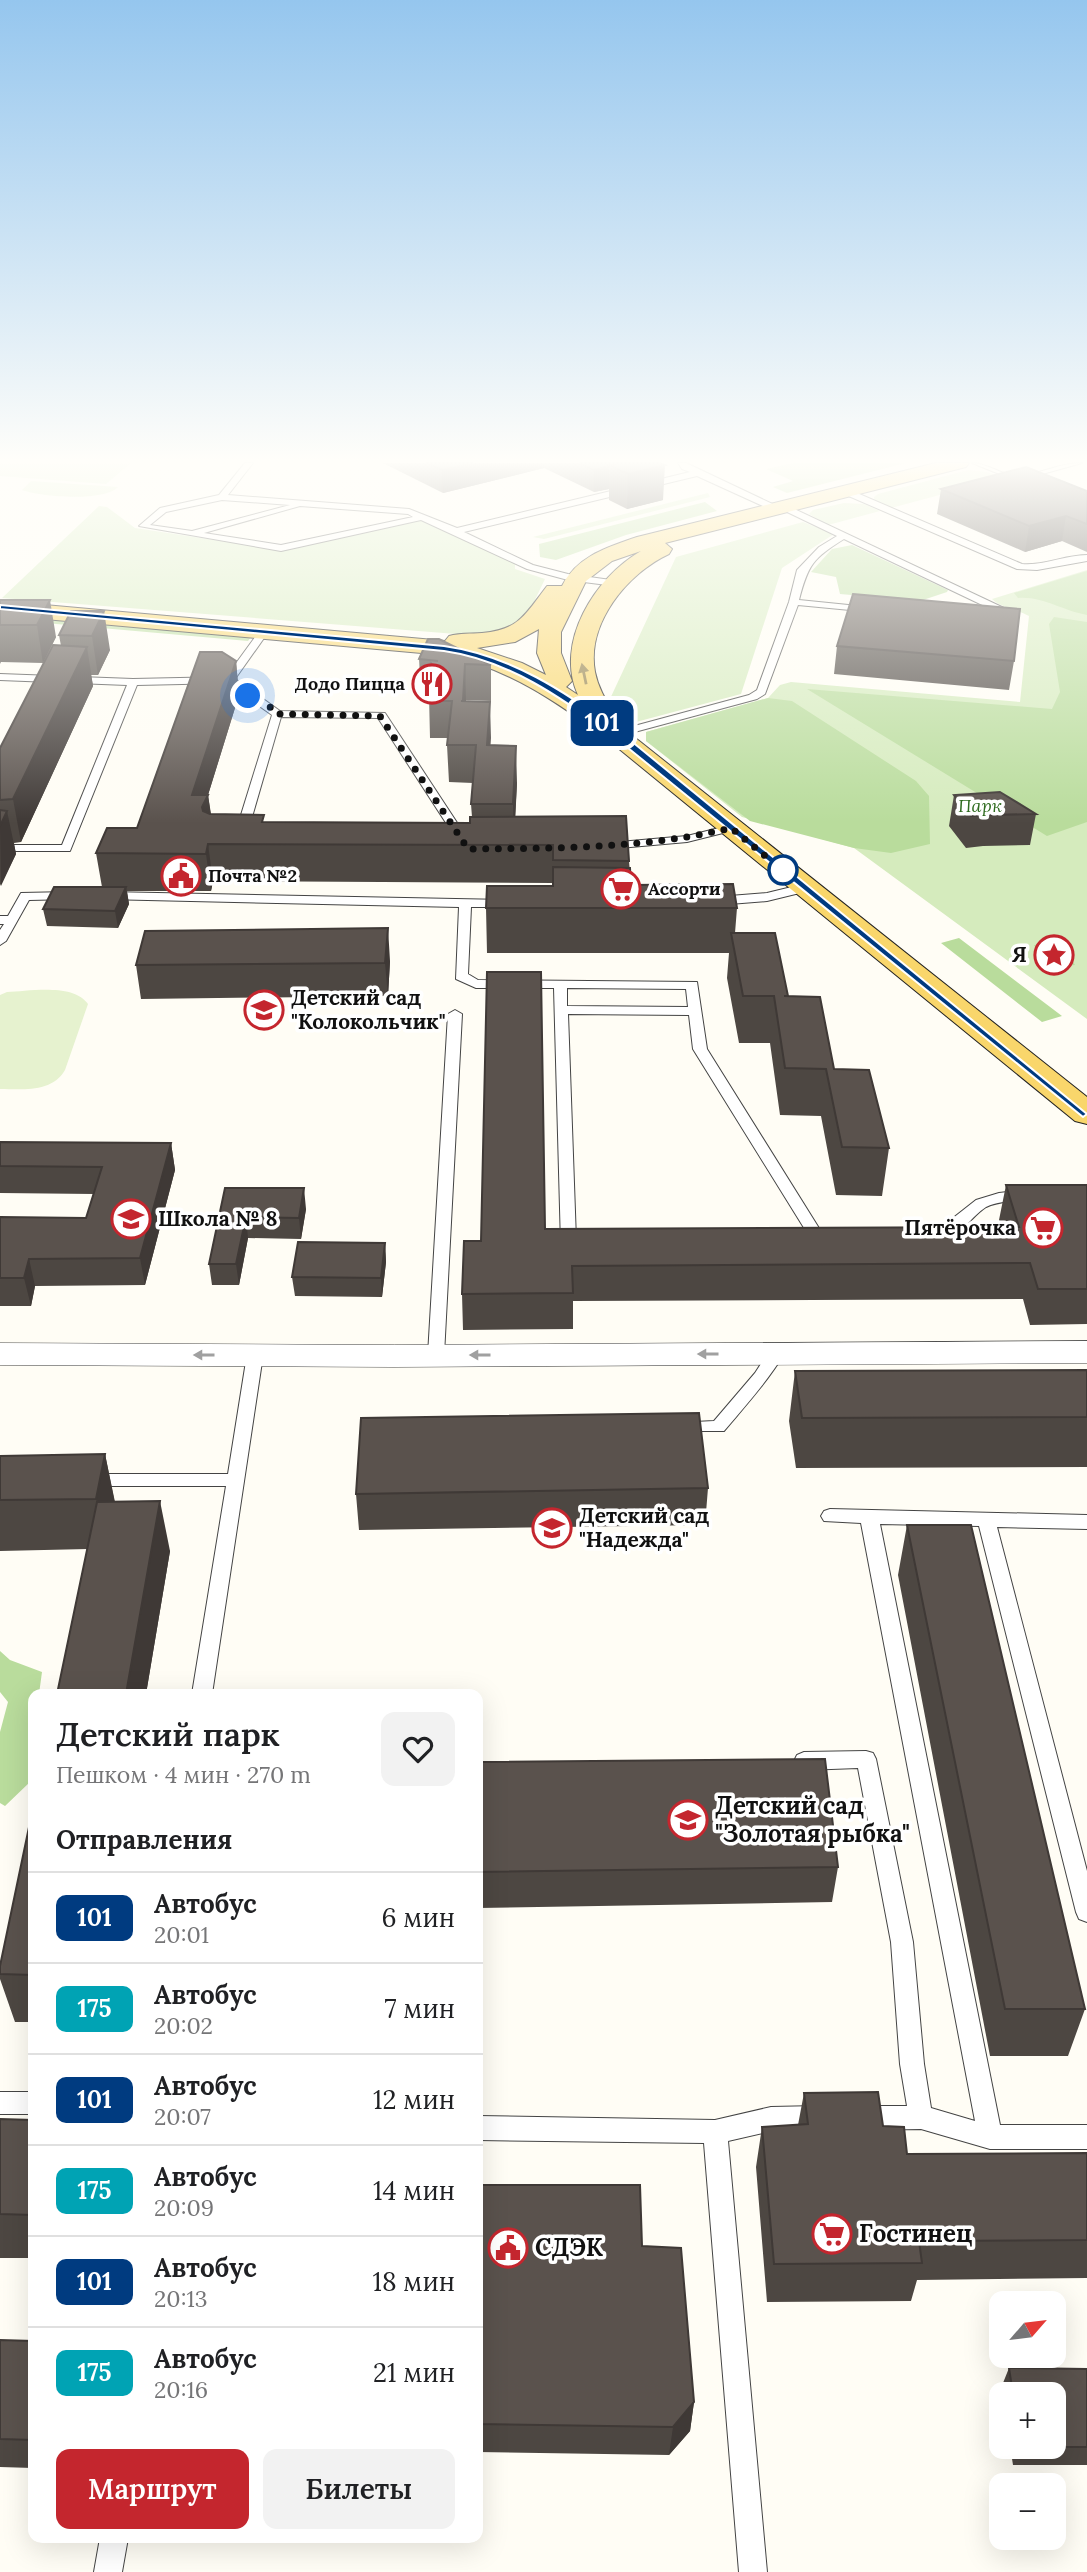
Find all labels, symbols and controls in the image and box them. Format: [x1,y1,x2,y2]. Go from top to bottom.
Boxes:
restaurant icon: Додо Пицца [411,663,453,705]
one-way arrow [579,663,590,685]
place label: Додо Пицца [294,672,406,695]
your location [230,678,265,713]
line badge: 101 [562,700,642,746]
text: 101 [585,707,619,738]
park label: Парк [958,794,1002,817]
public building icon: Почта №2 [160,855,202,897]
unlabelled marker [768,855,798,885]
place label: Почта №2 [208,864,297,887]
supermarket icon: Ассорти [600,868,642,910]
place label: Ассорти [648,877,721,900]
place icon: Я [1033,934,1075,976]
place label: Я [1012,941,1027,968]
place label: Детский сад "Колокольчик" [291,984,446,1035]
school or university icon: Детский сад "Колокольчик" [243,989,285,1031]
school or university icon: Школа № 8 [110,1198,152,1240]
place label: Школа № 8 [158,1205,278,1232]
supermarket icon: Пятёрочка [1022,1207,1064,1249]
place label: Пятёрочка [904,1214,1016,1241]
one-way arrow [697,1348,719,1360]
one-way arrow [193,1349,215,1361]
one-way arrow [469,1349,491,1361]
place label: Детский сад "Надежда" [579,1502,709,1553]
school or university icon: Детский сад "Надежда" [531,1507,573,1549]
button: heart [381,1712,455,1786]
text: Детский парк [56,1713,280,1755]
text: Пешком · 4 мин · 270 m [56,1760,311,1789]
place label: Детский сад "Золотая рыбка" [715,1790,910,1849]
school or university icon: Детский сад "Золотая рыбка" [667,1799,709,1841]
text: Отправления [56,1823,232,1856]
text: Автобус [154,1887,257,1920]
text: 6 мин [381,1901,455,1934]
text: 101 [77,1902,112,1933]
text: 20:01 [154,1920,209,1949]
text: Автобус [154,1978,257,2011]
text: 7 мин [385,1992,455,2025]
text: 175 [78,1993,111,2024]
text: 20:02 [154,2011,213,2040]
text: Автобус [154,2069,257,2102]
text: 12 мин [373,2083,455,2116]
text: 101 [77,2084,112,2115]
text: 20:07 [154,2102,211,2131]
text: Автобус [154,2160,257,2193]
text: 14 мин [373,2174,455,2207]
text: 175 [78,2175,111,2206]
text: 20:09 [154,2193,214,2222]
supermarket icon: Гостинец [811,2213,853,2255]
place label: Гостинец [859,2218,972,2249]
public building icon: СДЭК [487,2227,529,2269]
place label: СДЭК [535,2232,604,2263]
text: Автобус [154,2251,257,2284]
text: 18 мин [372,2265,455,2298]
text: 101 [77,2266,112,2297]
text: 20:13 [154,2284,208,2313]
north arrow [989,2291,1066,2368]
map controls [989,2291,1066,2550]
text: Автобус [154,2342,257,2375]
text: 21 мин [373,2356,455,2389]
text: 175 [78,2357,111,2388]
text: 20:16 [154,2375,208,2404]
button: + [989,2382,1066,2459]
button: Маршрут [56,2449,249,2529]
button: Билеты [263,2449,455,2529]
button: − [989,2473,1066,2550]

